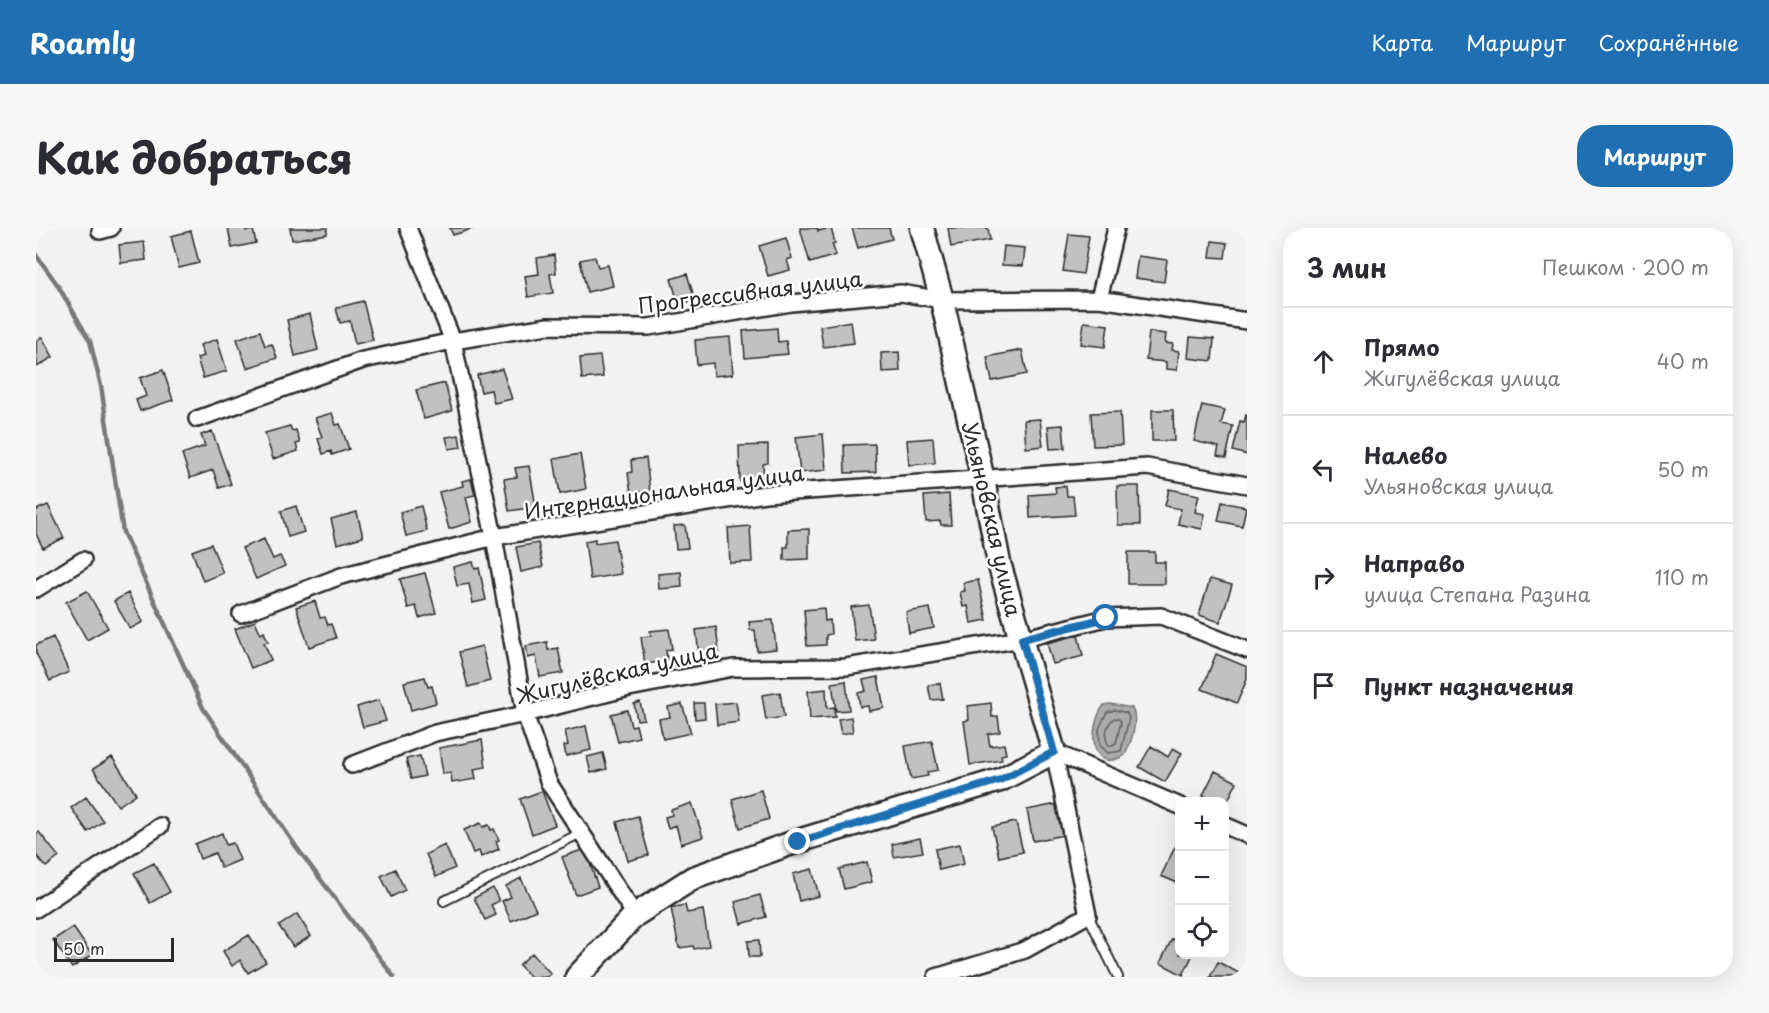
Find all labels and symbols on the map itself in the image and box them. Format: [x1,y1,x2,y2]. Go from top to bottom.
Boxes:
street label: Прогрессивная улица [636,261,865,321]
street label: Ульяновская улица [955,419,1031,620]
street label: Интернациональная улица [522,455,807,527]
route start [1092,604,1118,630]
street label: Жигулёвская улица [512,633,722,711]
route end [784,828,810,854]
scale bar [54,935,174,962]

